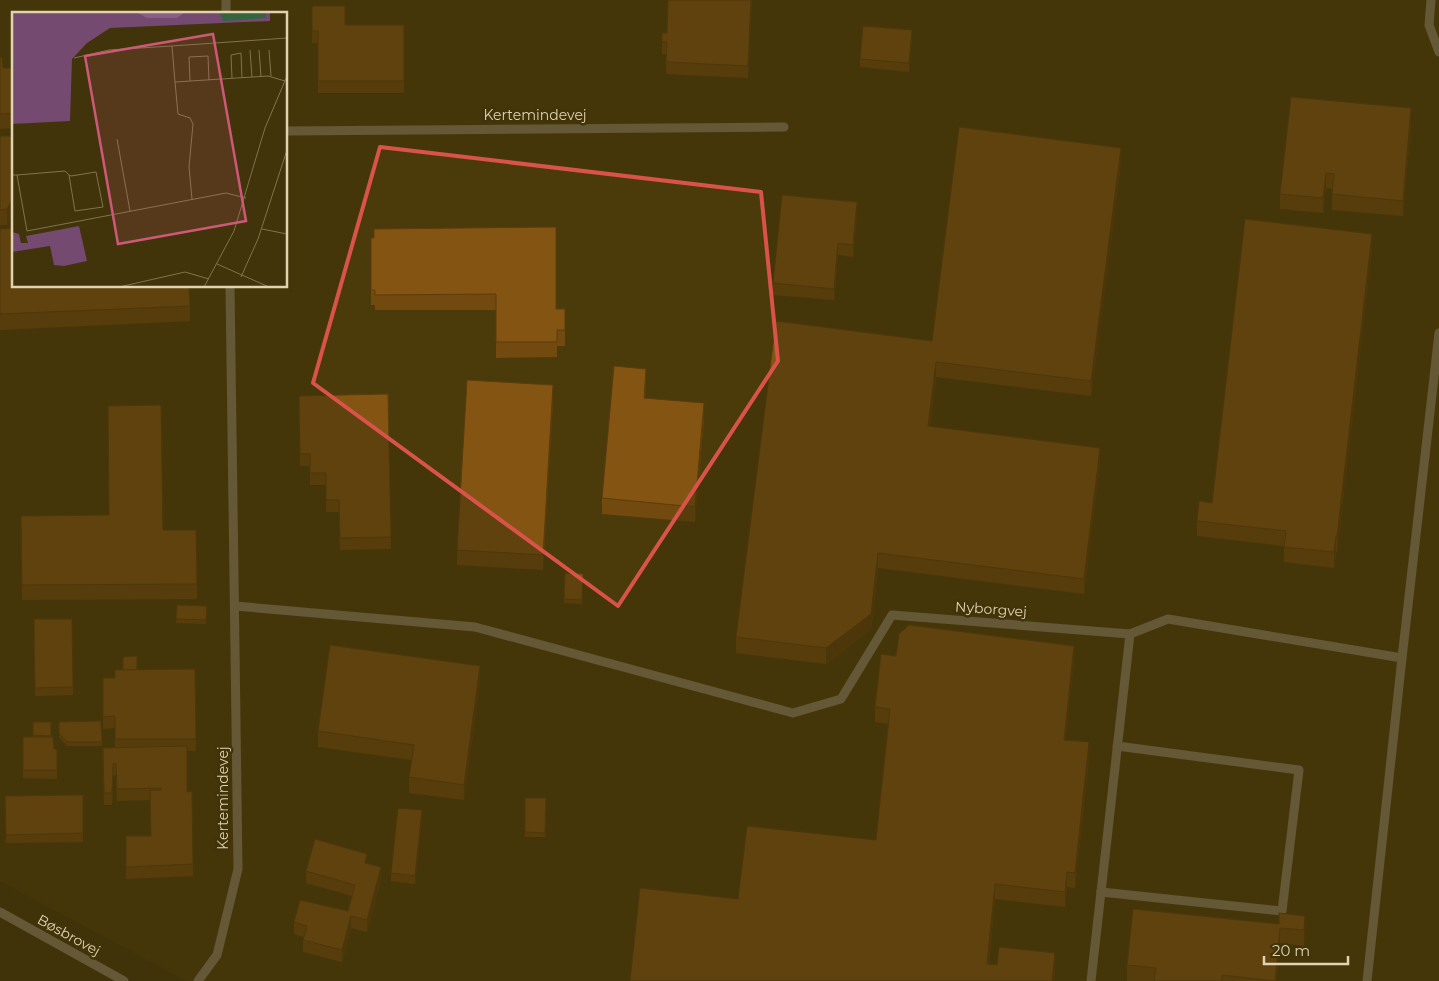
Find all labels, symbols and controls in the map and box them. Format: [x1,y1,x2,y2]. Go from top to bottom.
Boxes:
inset map [12,12,288,288]
street label: Kertemindevej [483,106,587,124]
street label: Nyborgvej [955,598,1027,620]
street label: Kertemindevej [214,746,232,850]
street label: Bøsbrovej [34,910,104,960]
scale bar [1264,934,1348,966]
text: 20 m [1272,941,1310,960]

